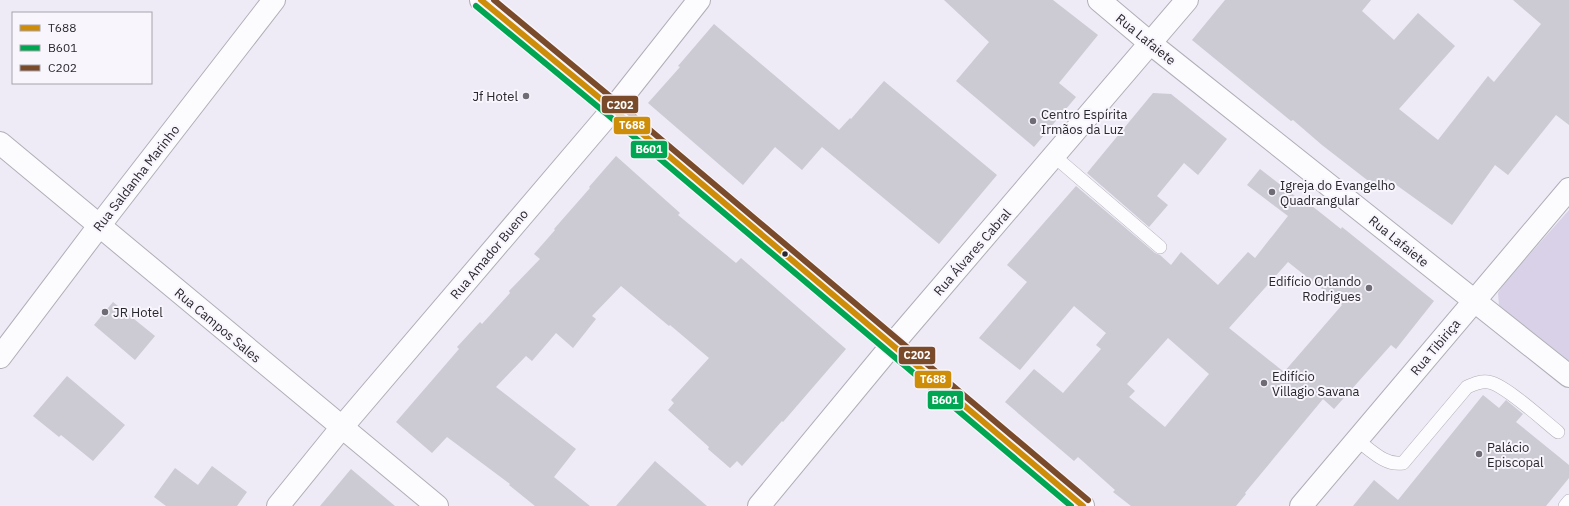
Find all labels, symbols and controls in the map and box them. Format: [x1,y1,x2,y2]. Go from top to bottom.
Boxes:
street label: Rua Lafaiete [1112,10,1179,69]
legend [12,12,152,84]
text: T688 [48,20,76,35]
text: B601 [48,40,77,55]
text: C202 [48,60,77,75]
place label: Jf Hotel [472,88,518,105]
marker: Jf Hotel [521,91,531,101]
line badge: C202 [601,95,639,114]
text: C202 [607,98,634,112]
place label: Centro Espírita Irmãos da Luz [1041,106,1127,138]
line badge: T688 [613,116,651,135]
marker: Centro Espírita Irmãos da Luz [1028,116,1038,126]
text: T688 [619,118,646,132]
street label: Rua Saldanha Marinho [89,122,183,235]
line badge: B601 [630,140,668,159]
text: B601 [635,142,663,156]
place label: Igreja do Evangelho Quadrangular [1280,177,1395,209]
marker: Igreja do Evangelho Quadrangular [1267,187,1277,197]
street label: Rua Álvares Cabral [930,205,1015,299]
street label: Rua Amador Bueno [447,206,532,303]
street label: Rua Lafaiete [1365,212,1432,271]
unlabelled marker [780,249,790,259]
place label: Edifício Orlando Rodrigues [1269,273,1361,305]
marker: Edifício Orlando Rodrigues [1364,283,1374,293]
street label: Rua Campos Sales [171,284,264,367]
place label: JR Hotel [113,304,163,321]
marker: JR Hotel [100,307,110,317]
street label: Rua Tibiriça [1407,316,1464,379]
line badge: C202 [898,346,936,365]
text: C202 [904,348,931,362]
place label: Edifício Villagio Savana [1272,368,1360,400]
line badge: T688 [914,370,952,389]
text: T688 [920,372,947,386]
marker: Edifício Villagio Savana [1259,378,1269,388]
line badge: B601 [927,390,964,410]
text: B601 [931,393,959,407]
place label: Palácio Episcopal [1487,439,1544,471]
marker: Palácio Episcopal [1474,449,1484,459]

